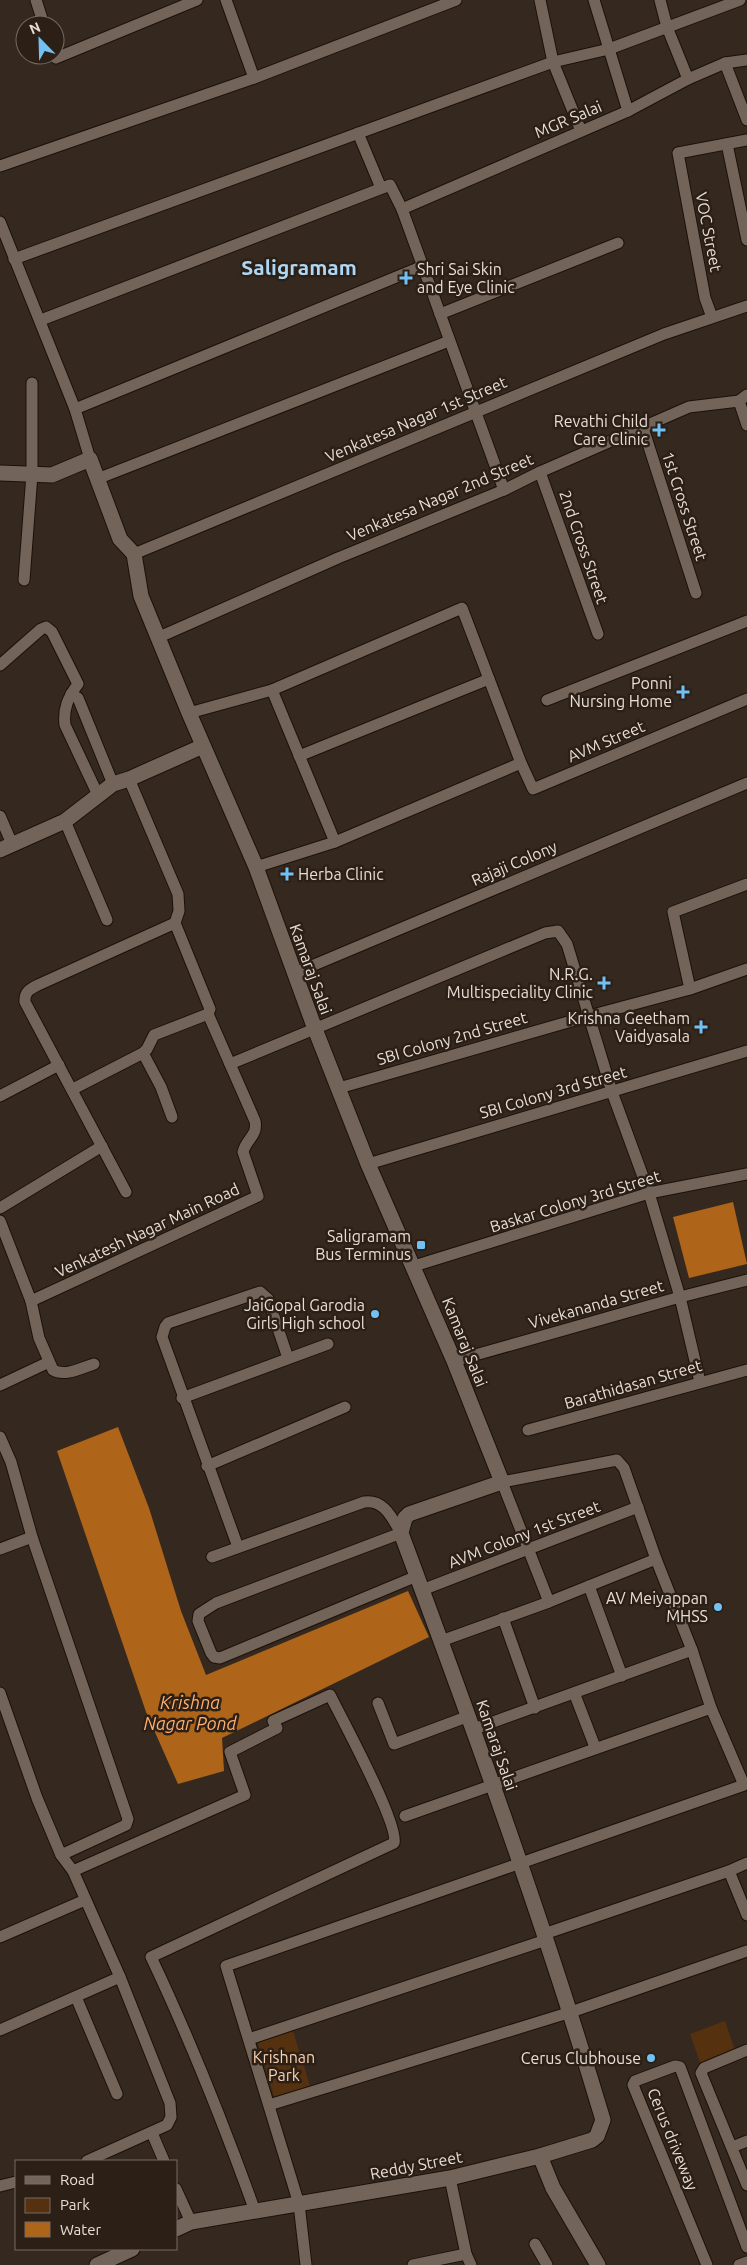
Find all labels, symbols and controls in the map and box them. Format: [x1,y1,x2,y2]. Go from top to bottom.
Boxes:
north arrow [15,15,65,65]
text: N [27,19,43,37]
street label: MGR Salai [532,97,604,141]
street label: VOC Street [692,191,726,274]
district label: Saligramam [241,255,357,279]
place label: Shri Sai Skin and Eye Clinic [417,260,515,296]
marker: Shri Sai Skin and Eye Clinic [399,271,413,285]
street label: Venkatesa Nagar 1st Street [323,372,510,465]
place label: Revathi Child Care Clinic [554,412,649,448]
marker: Revathi Child Care Clinic [652,423,666,437]
street label: Venkatesa Nagar 2nd Street [344,449,536,544]
street label: 1st Cross Street [659,449,711,563]
street label: 2nd Cross Street [556,488,612,607]
place label: Ponni Nursing Home [569,674,672,710]
marker: Ponni Nursing Home [676,685,690,699]
street label: AVM Street [565,716,648,765]
street label: Rajaji Colony [469,837,560,889]
place label: Herba Clinic [298,865,384,883]
marker: Herba Clinic [280,867,294,881]
street label: Kamaraj Salai [286,921,336,1017]
place label: N.R.G. Multispeciality Clinic [447,965,594,1001]
marker: N.R.G. Multispeciality Clinic [597,976,611,990]
street label: SBI Colony 2nd Street [375,1008,530,1068]
place label: Krishna Geetham Vaidyasala [567,1009,690,1045]
marker: Krishna Geetham Vaidyasala [694,1020,708,1034]
street label: SBI Colony 3rd Street [477,1062,629,1122]
street label: Baskar Colony 3rd Street [488,1166,663,1236]
street label: Venkatesh Nagar Main Road [52,1179,242,1281]
place label: Saligramam Bus Terminus [315,1227,411,1263]
marker: Saligramam Bus Terminus [415,1239,427,1251]
street label: Vivekananda Street [526,1276,666,1332]
street label: Kamaraj Salai [439,1295,491,1389]
place label: JaiGopal Garodia Girls High school [244,1296,365,1332]
marker: JaiGopal Garodia Girls High school [369,1308,381,1320]
street label: Barathidasan Street [562,1356,705,1412]
street label: AVM Colony 1st Street [446,1496,603,1571]
place label: AV Meiyappan MHSS [606,1589,708,1625]
marker: AV Meiyappan MHSS [712,1601,724,1613]
water label: Krishna Nagar Pond [144,1692,237,1733]
street label: Kamaraj Salai [473,1697,521,1793]
park label: Krishnan Park [253,2048,315,2084]
place label: Cerus Clubhouse [521,2049,641,2067]
marker: Cerus Clubhouse [645,2052,657,2064]
street label: Cerus driveway [644,2085,702,2193]
street label: Reddy Street [368,2147,464,2183]
legend [15,2160,178,2250]
text: Road [60,2171,95,2188]
text: Park [60,2196,90,2213]
text: Water [60,2221,101,2238]

